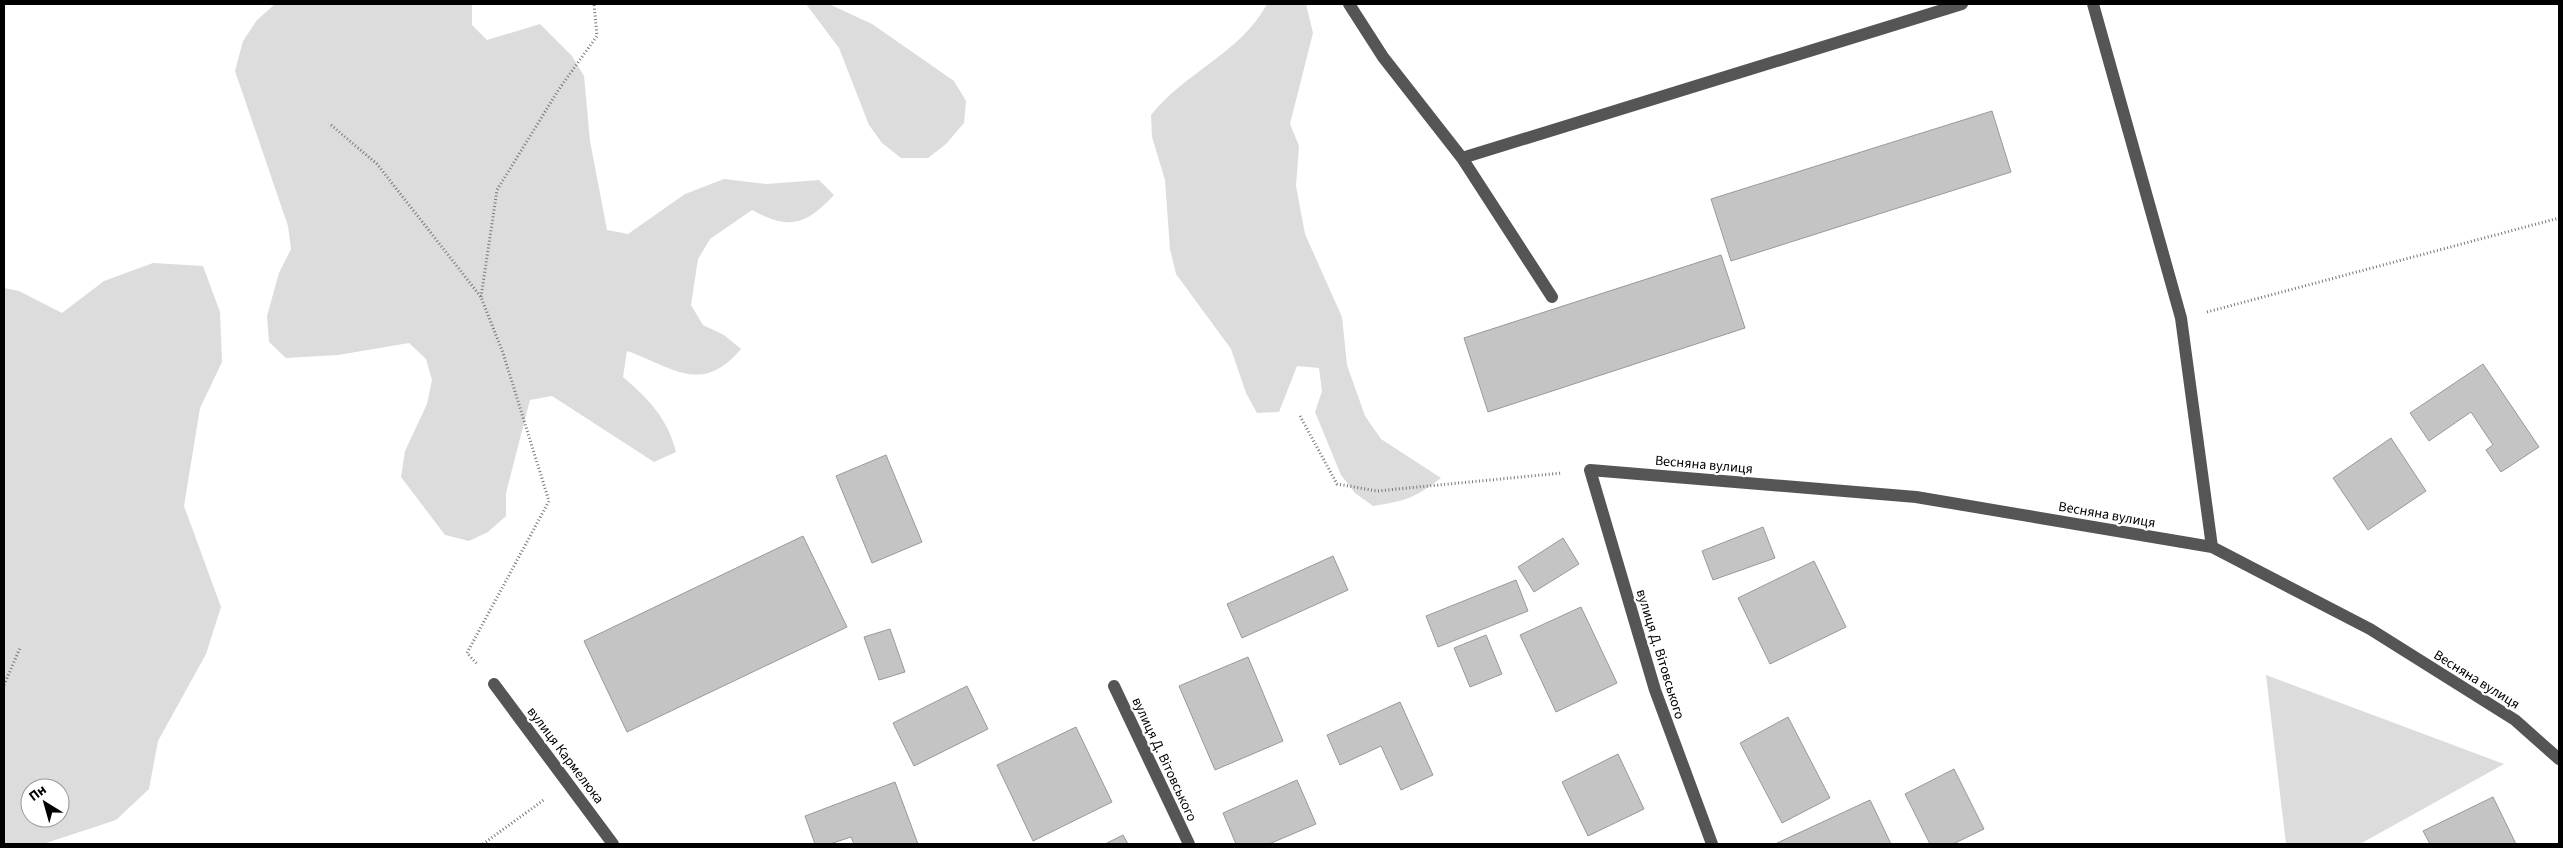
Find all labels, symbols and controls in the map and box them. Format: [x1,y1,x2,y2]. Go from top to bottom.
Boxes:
street label: Весняна вулиця [1654,451,1754,479]
street label: Весняна вулиця [2057,497,2157,533]
street label: вулиця Д. Вітовського [1631,587,1689,722]
street label: Весняна вулиця [2430,645,2523,714]
street label: вулиця Д. Вітовського [1126,694,1202,825]
street label: вулиця Кармелюка [522,703,608,808]
north arrow [20,778,70,828]
text: Пн [25,780,51,807]

